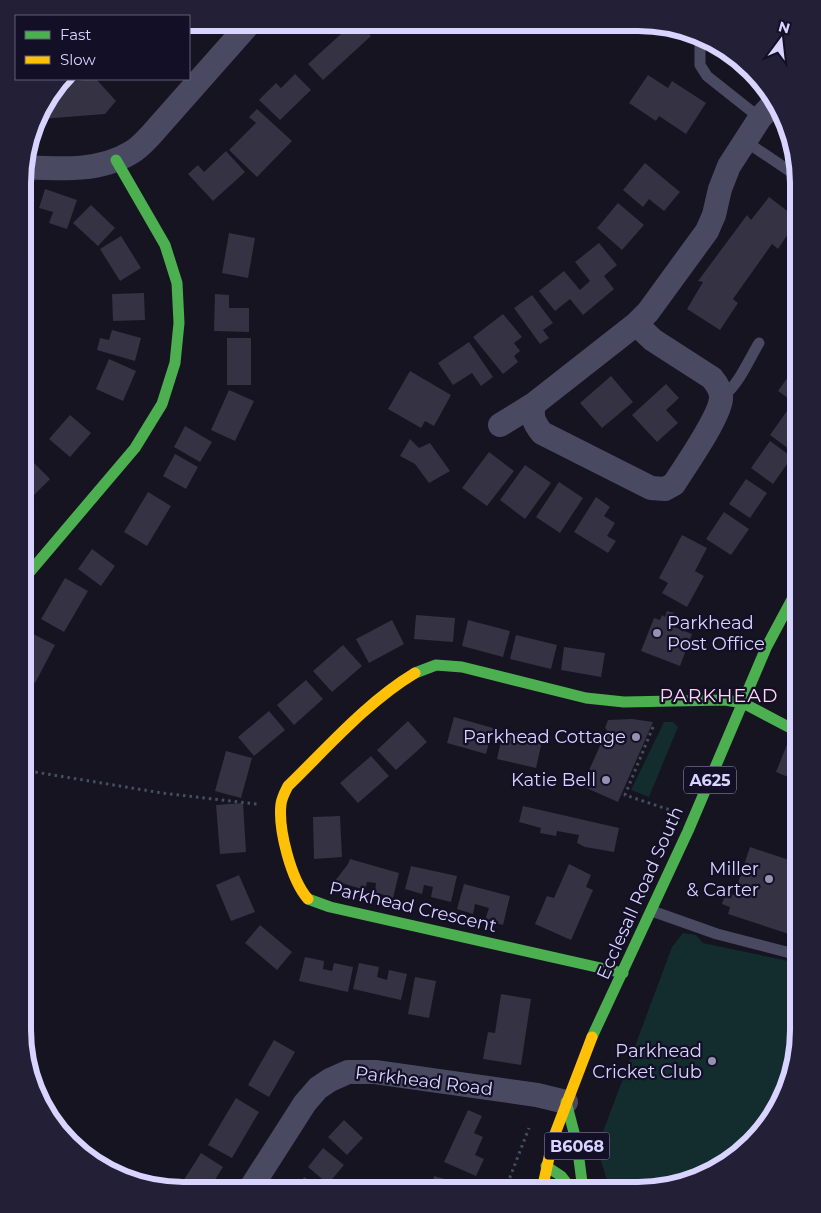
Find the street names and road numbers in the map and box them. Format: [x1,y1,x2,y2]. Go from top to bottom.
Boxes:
road number: A625 [684,766,736,794]
street label: Ecclesall Road South [592,803,688,983]
street label: Parkhead Crescent [327,877,499,937]
street label: Parkhead Road [354,1062,494,1100]
road number: B6068 [544,1132,610,1160]

